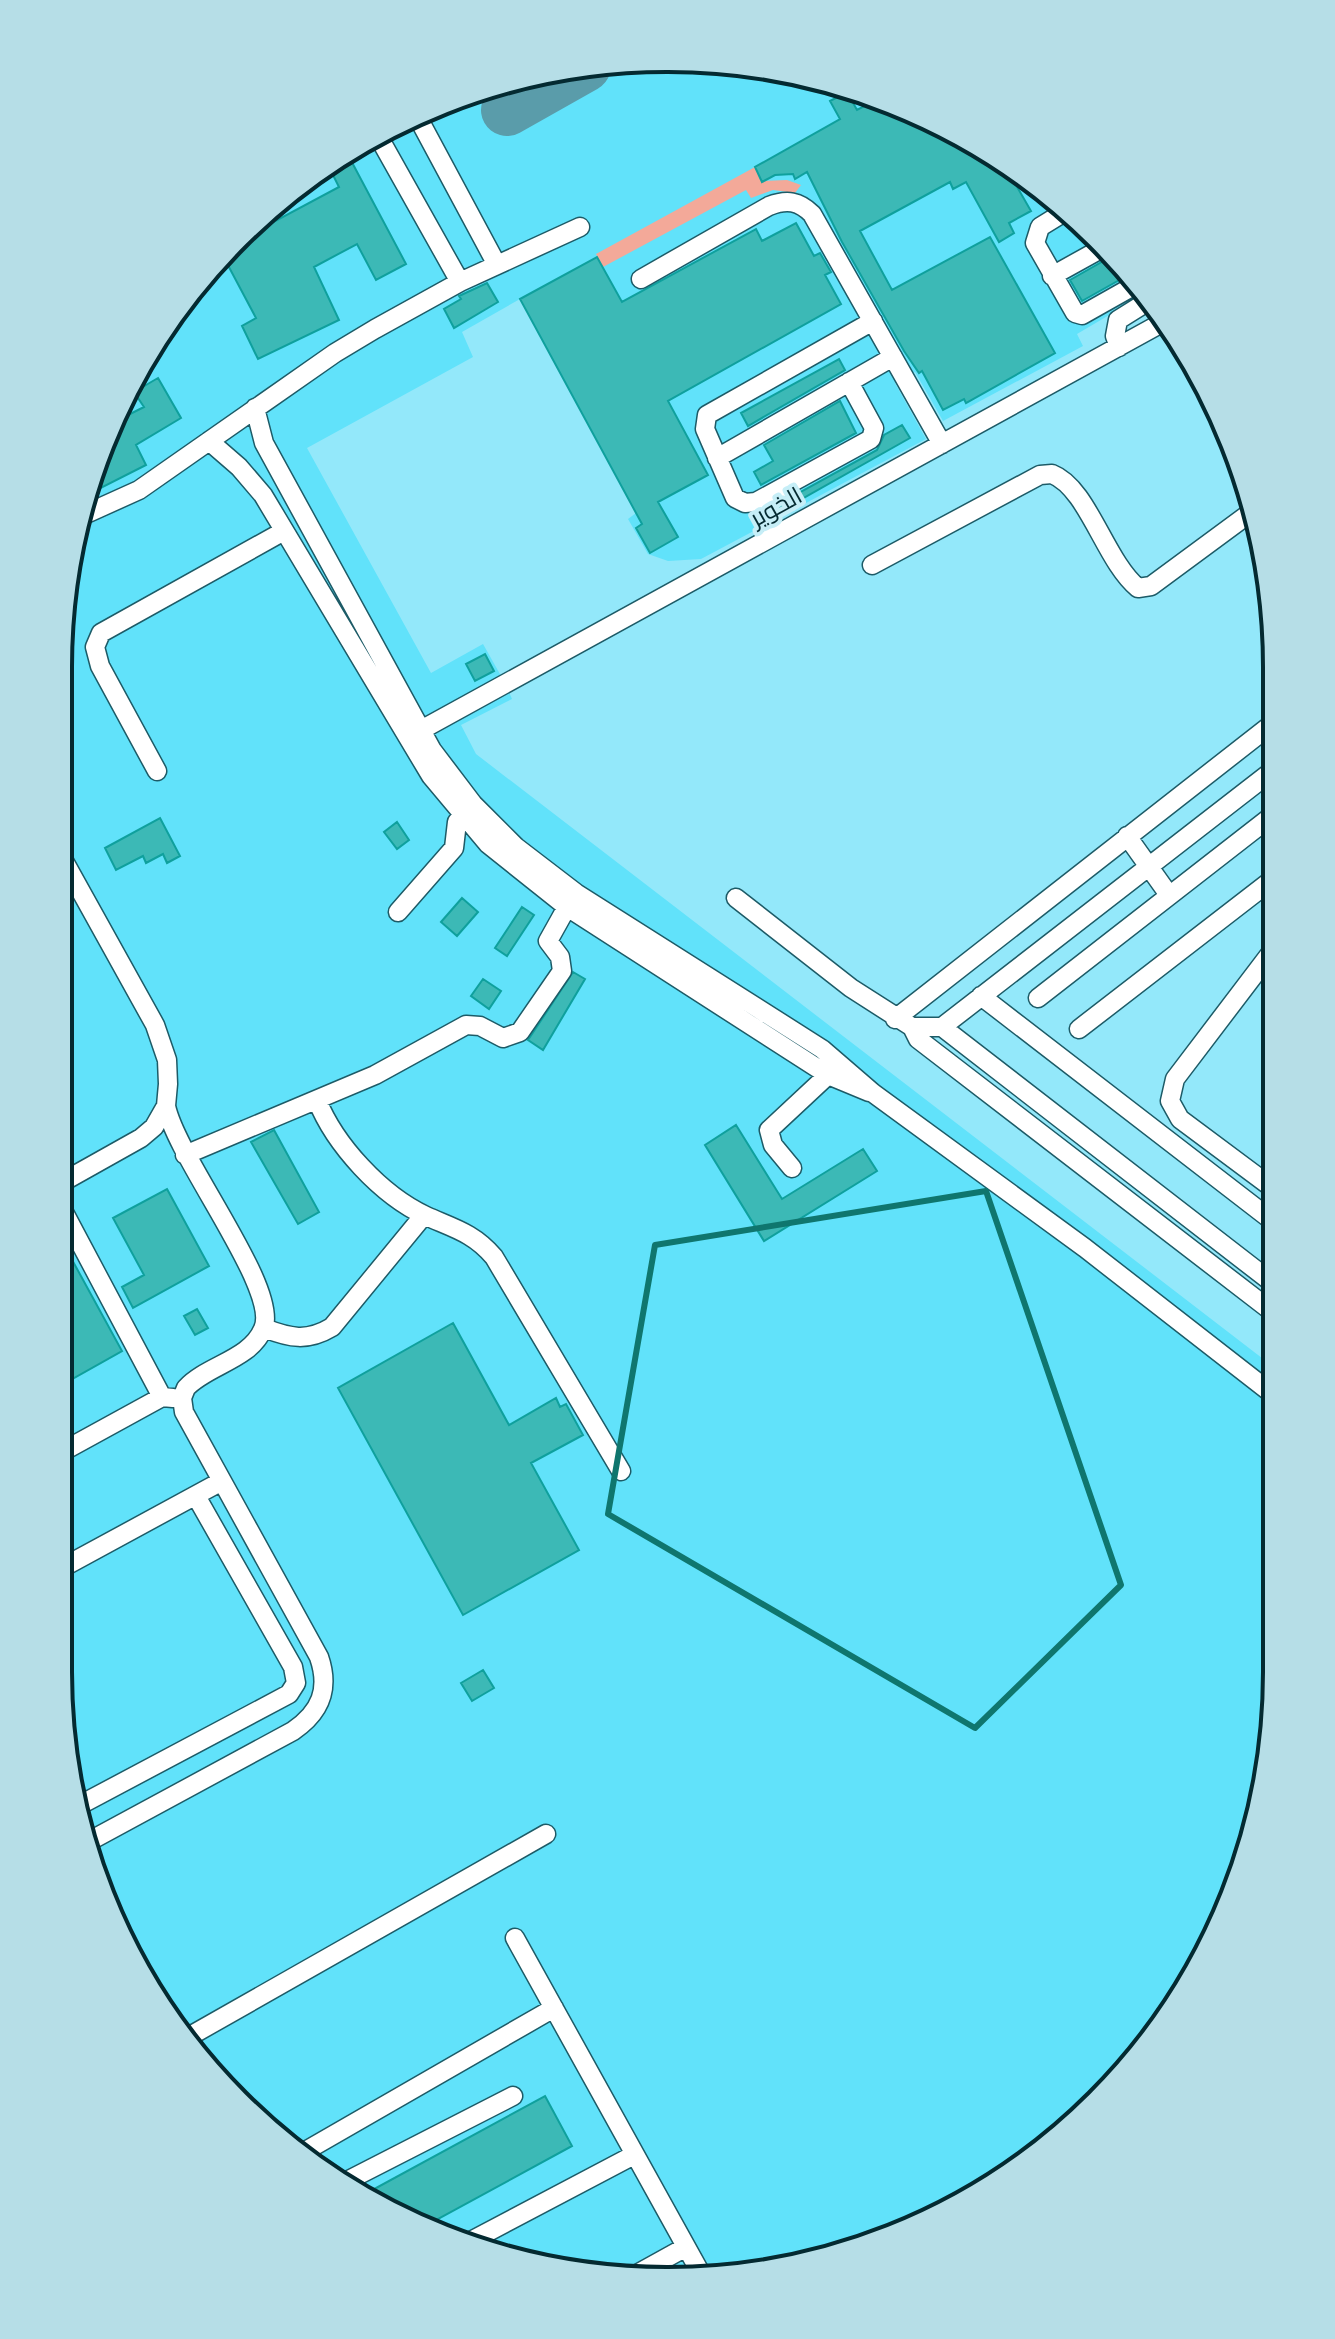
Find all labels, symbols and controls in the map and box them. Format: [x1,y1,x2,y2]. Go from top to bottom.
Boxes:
street label: الخوير [743,481,807,534]

